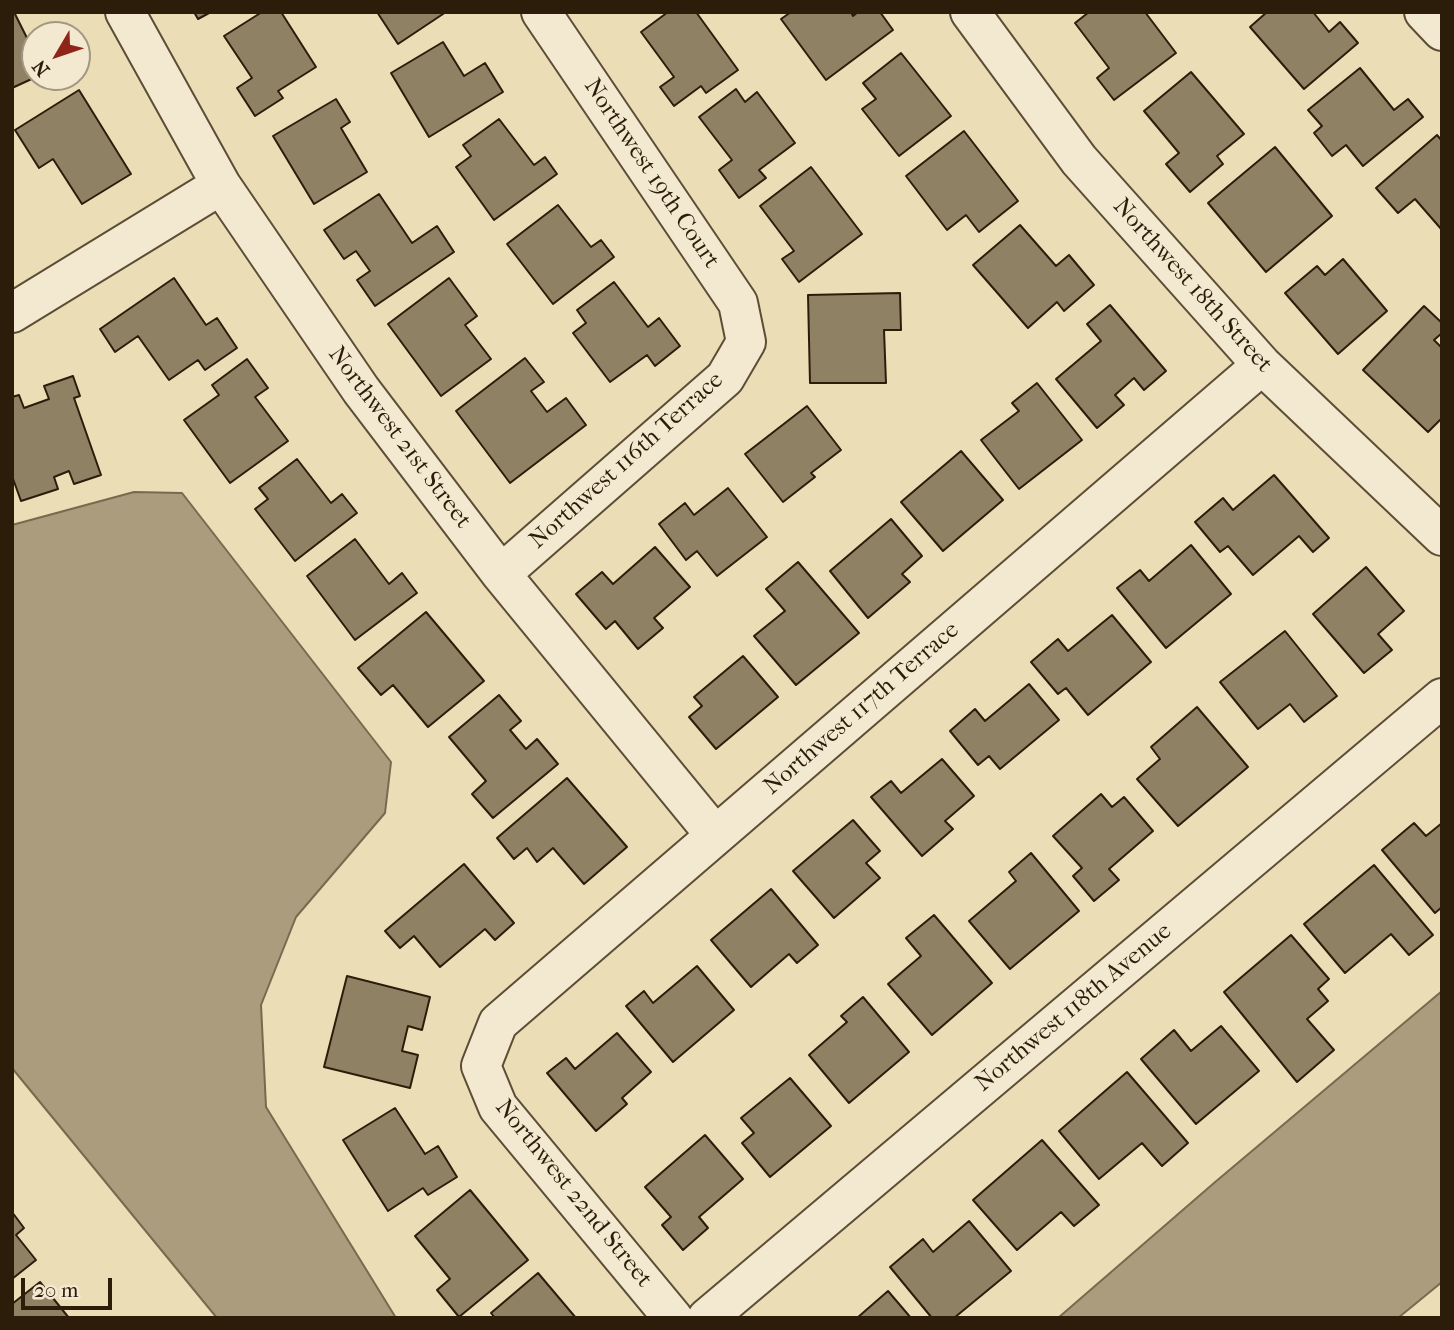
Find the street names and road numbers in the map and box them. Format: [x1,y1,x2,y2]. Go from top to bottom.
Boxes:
street label: Northwest 19th Court [577,74,725,274]
street label: Northwest 18th Street [1106,193,1278,379]
street label: Northwest 21st Street [321,341,477,535]
street label: Northwest 116th Terrace [524,366,730,556]
street label: Northwest 117th Terrace [758,616,966,802]
street label: Northwest 118th Avenue [970,917,1178,1099]
street label: Northwest 22nd Street [488,1094,658,1294]

